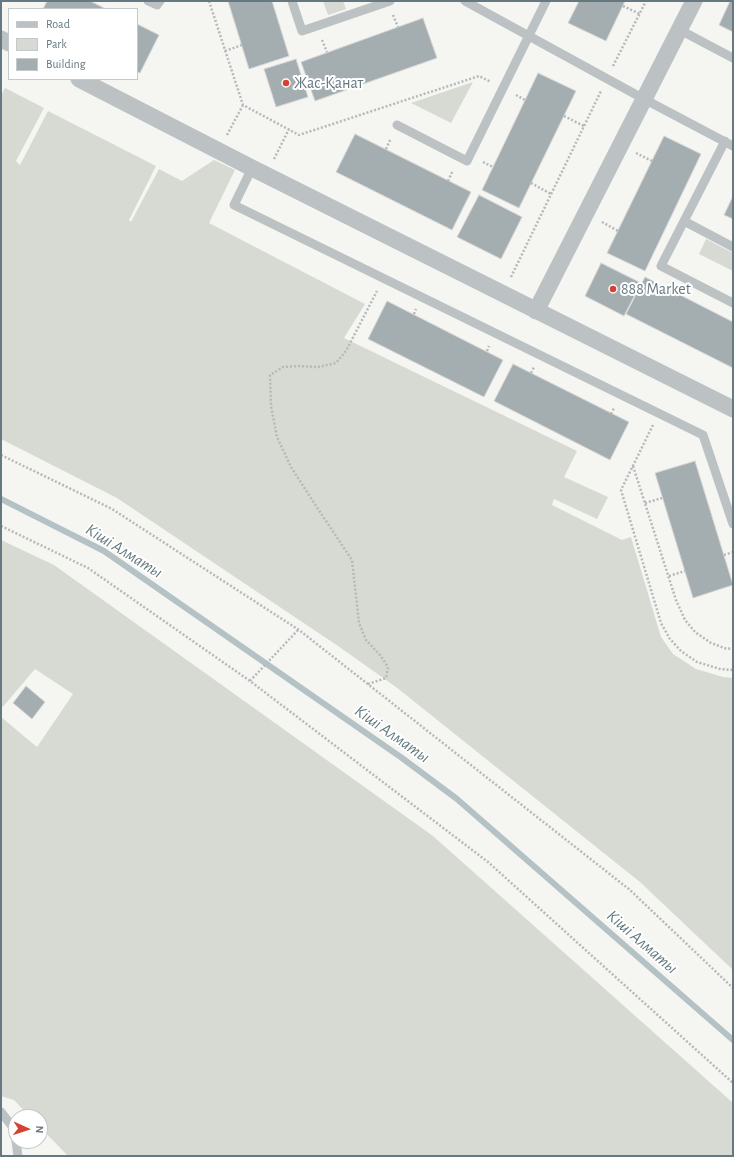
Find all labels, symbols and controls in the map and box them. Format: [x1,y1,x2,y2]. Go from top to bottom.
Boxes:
legend [8,8,138,80]
text: Road [46,18,70,30]
text: Park [46,38,67,50]
text: Building [46,58,86,70]
place label: Жас-Қанат [294,73,363,93]
marker: Жас-Қанат [281,78,291,88]
place label: 888 Market [621,279,691,299]
marker: 888 Market [608,284,618,294]
water label: Кіші Алматы [82,519,166,583]
water label: Кіші Алматы [350,701,434,767]
water label: Кіші Алматы [602,906,682,978]
north arrow [8,1109,48,1149]
text: N [34,1125,45,1134]

